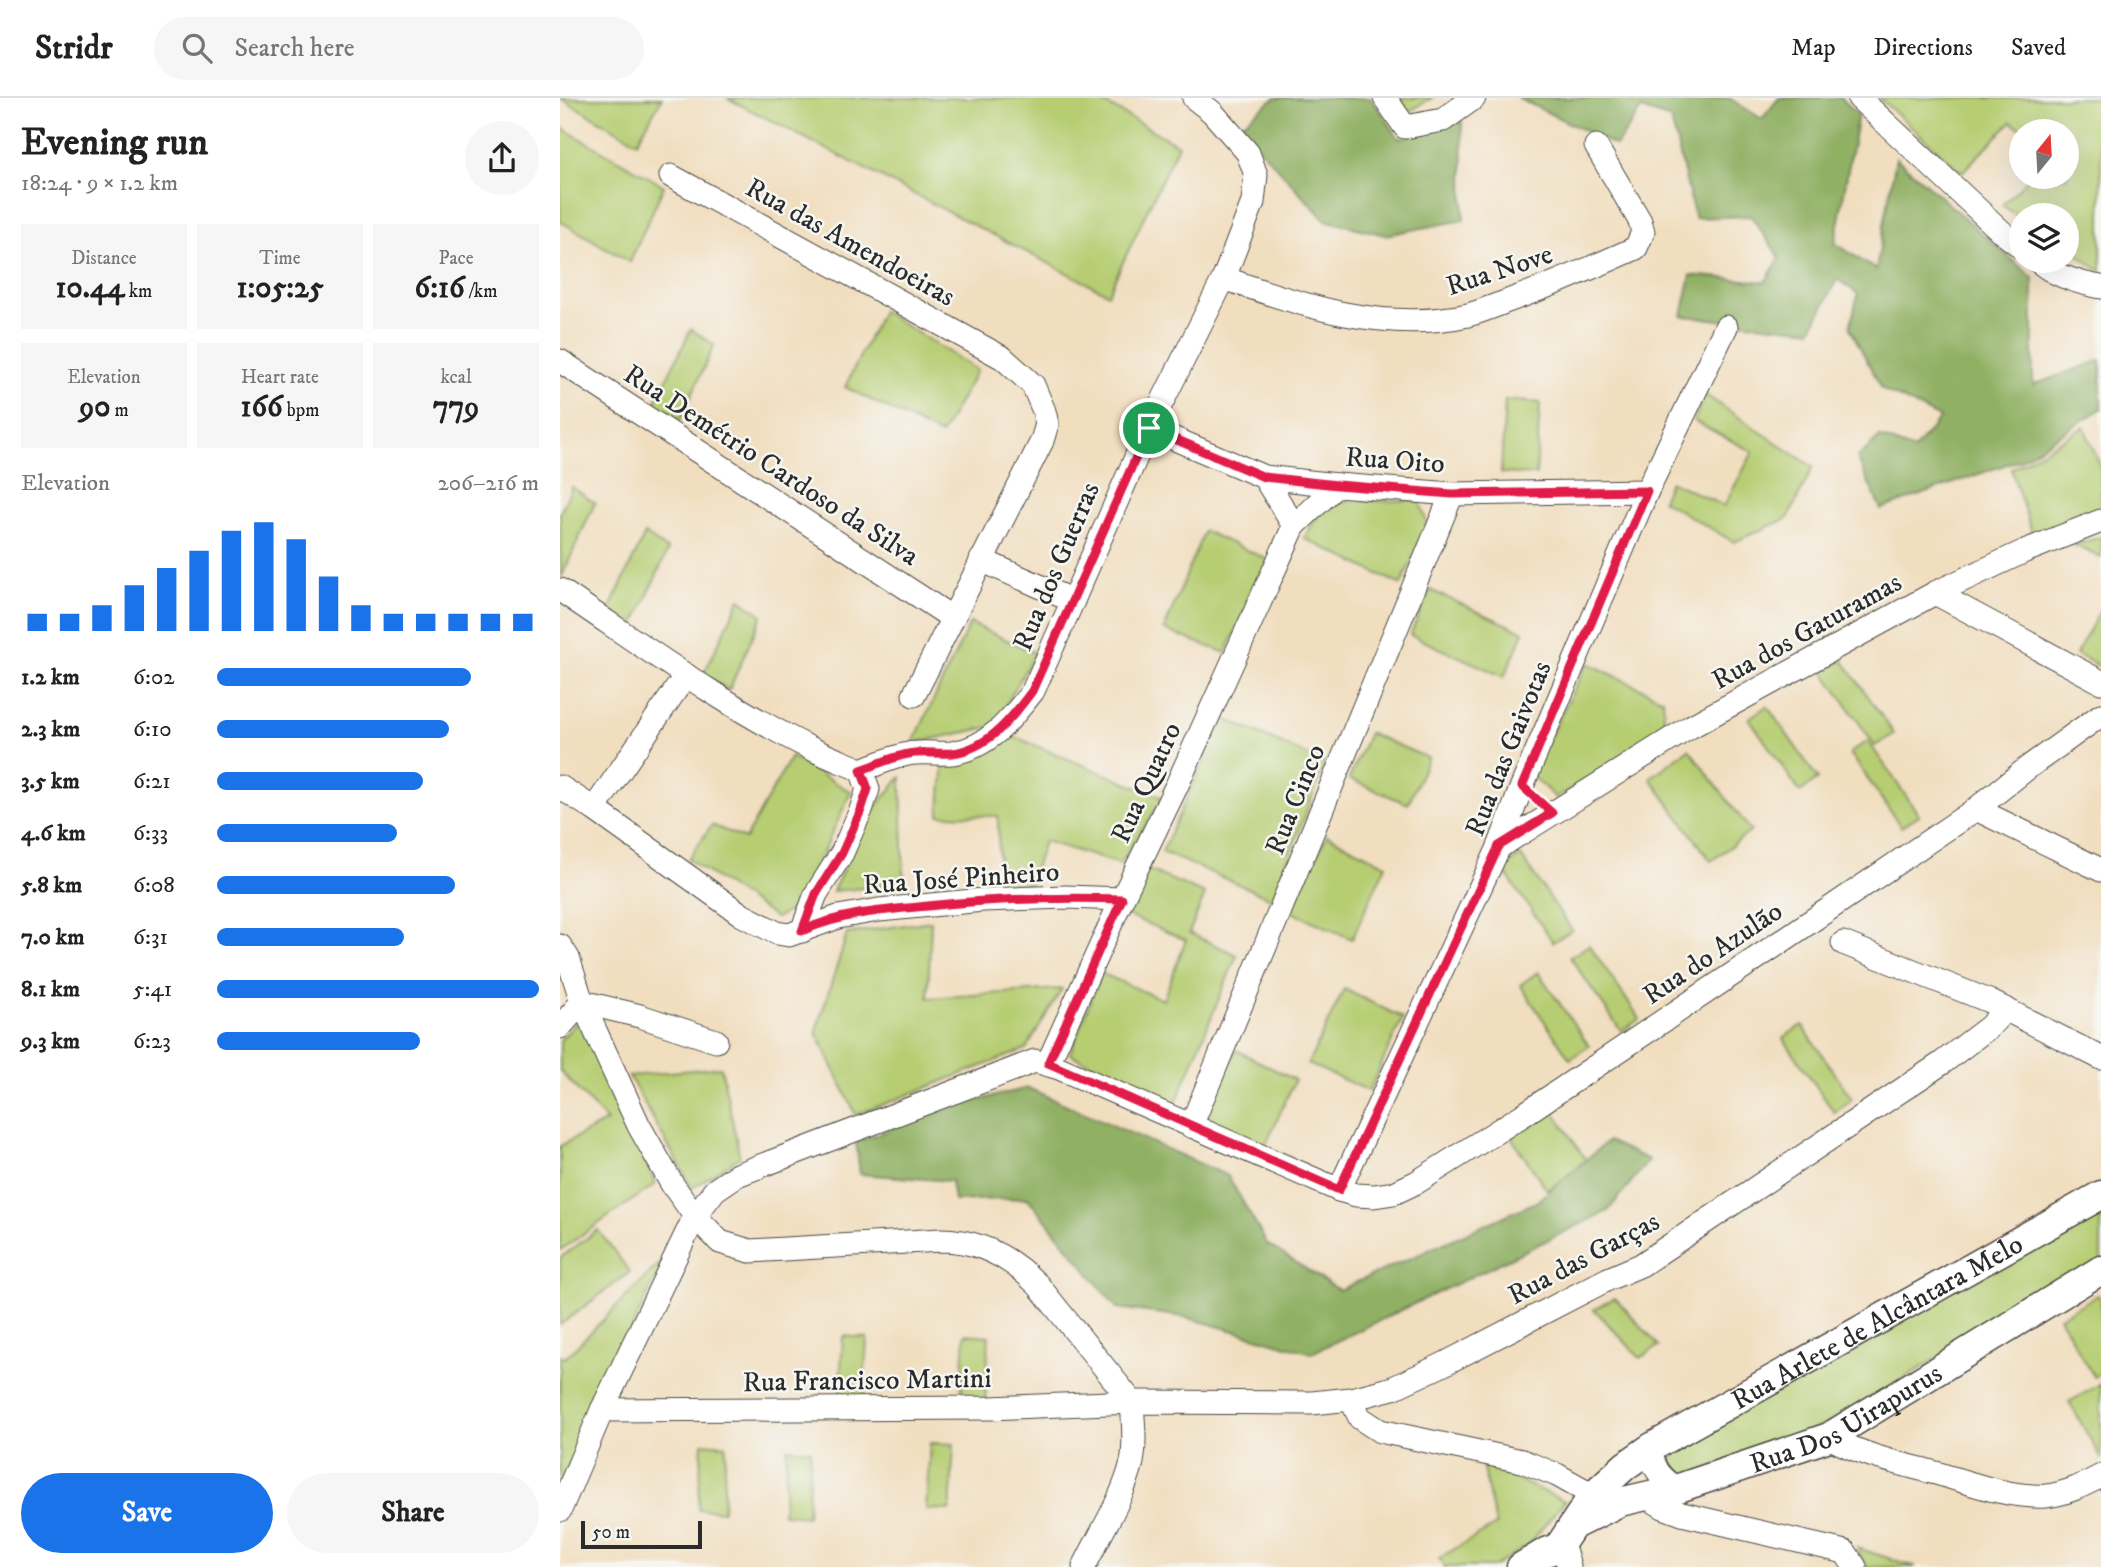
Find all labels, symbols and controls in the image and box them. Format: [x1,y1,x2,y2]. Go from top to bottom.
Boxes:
search box [154,17,644,80]
text: Stridr [35,28,112,69]
icon: search [178,29,216,67]
text: Search here [234,32,355,65]
text: Map [1791,33,1836,63]
text: Directions [1874,33,1973,63]
text: Saved [2011,33,2066,63]
text: Evening run [21,119,208,167]
north arrow [2009,119,2079,189]
map controls [2009,119,2079,273]
button: share [465,121,539,195]
text: 18:24 · 9 × 1.2 km [21,169,178,198]
street label: Rua das Amendoeiras [739,170,961,314]
button: layers [2009,203,2079,273]
street label: Rua Nove [1442,237,1557,304]
text: Distance [71,247,137,270]
text: Time [259,247,301,270]
text: Pace [438,247,474,270]
text: 10.44 [56,270,125,307]
text: 1:05:25 [236,270,324,307]
text: 6:16 [415,270,465,307]
text: km [125,280,152,303]
text: /km [465,280,497,303]
street label: Rua Demétrio Cardoso da Silva [617,357,925,574]
text: Elevation [67,366,141,389]
text: Heart rate [241,366,319,389]
text: kcal [440,366,472,389]
text: 90 [79,389,110,426]
text: 166 [241,389,283,426]
text: 779 [433,389,479,426]
pin [1119,398,1179,458]
text: m [110,399,129,422]
text: bpm [283,399,319,422]
icon: arrive [1130,409,1168,447]
street label: Rua Oito [1344,440,1446,481]
text: Elevation [21,469,110,498]
text: 206–216 m [437,469,539,498]
street label: Rua dos Guerras [1005,477,1108,656]
street label: Rua dos Gaturamas [1706,565,1908,698]
street label: Rua das Gaivotas [1457,656,1559,841]
text: 1.2 km [21,663,80,692]
text: 6:02 [133,663,175,692]
text: 2.3 km [21,715,80,744]
text: 6:10 [133,715,172,744]
street label: Rua Quatro [1103,717,1190,849]
street label: Rua Cinco [1257,739,1333,860]
text: 3.5 km [21,767,80,796]
text: 6:21 [133,767,171,796]
text: 4.6 km [21,819,86,848]
text: 6:33 [133,819,168,848]
street label: Rua José Pinheiro [862,854,1060,903]
text: 5.8 km [21,871,82,900]
text: 6:08 [133,871,175,900]
street label: Rua do Azulão [1636,894,1789,1013]
text: 7.0 km [21,923,84,952]
text: 6:31 [133,923,168,952]
text: 8.1 km [21,975,80,1004]
text: 5:41 [133,975,172,1004]
text: 9.3 km [21,1027,80,1056]
text: 6:23 [133,1027,171,1056]
street label: Rua das Garças [1502,1204,1665,1313]
street label: Rua Arlete de Alcântara Melo [1725,1227,2029,1418]
street label: Rua Dos Uirapurus [1745,1356,1949,1482]
street label: Rua Francisco Martini [742,1361,992,1400]
button: Save [21,1473,273,1553]
button: Share [287,1473,539,1553]
scale bar [581,1518,702,1550]
text: 50 m [592,1521,630,1544]

